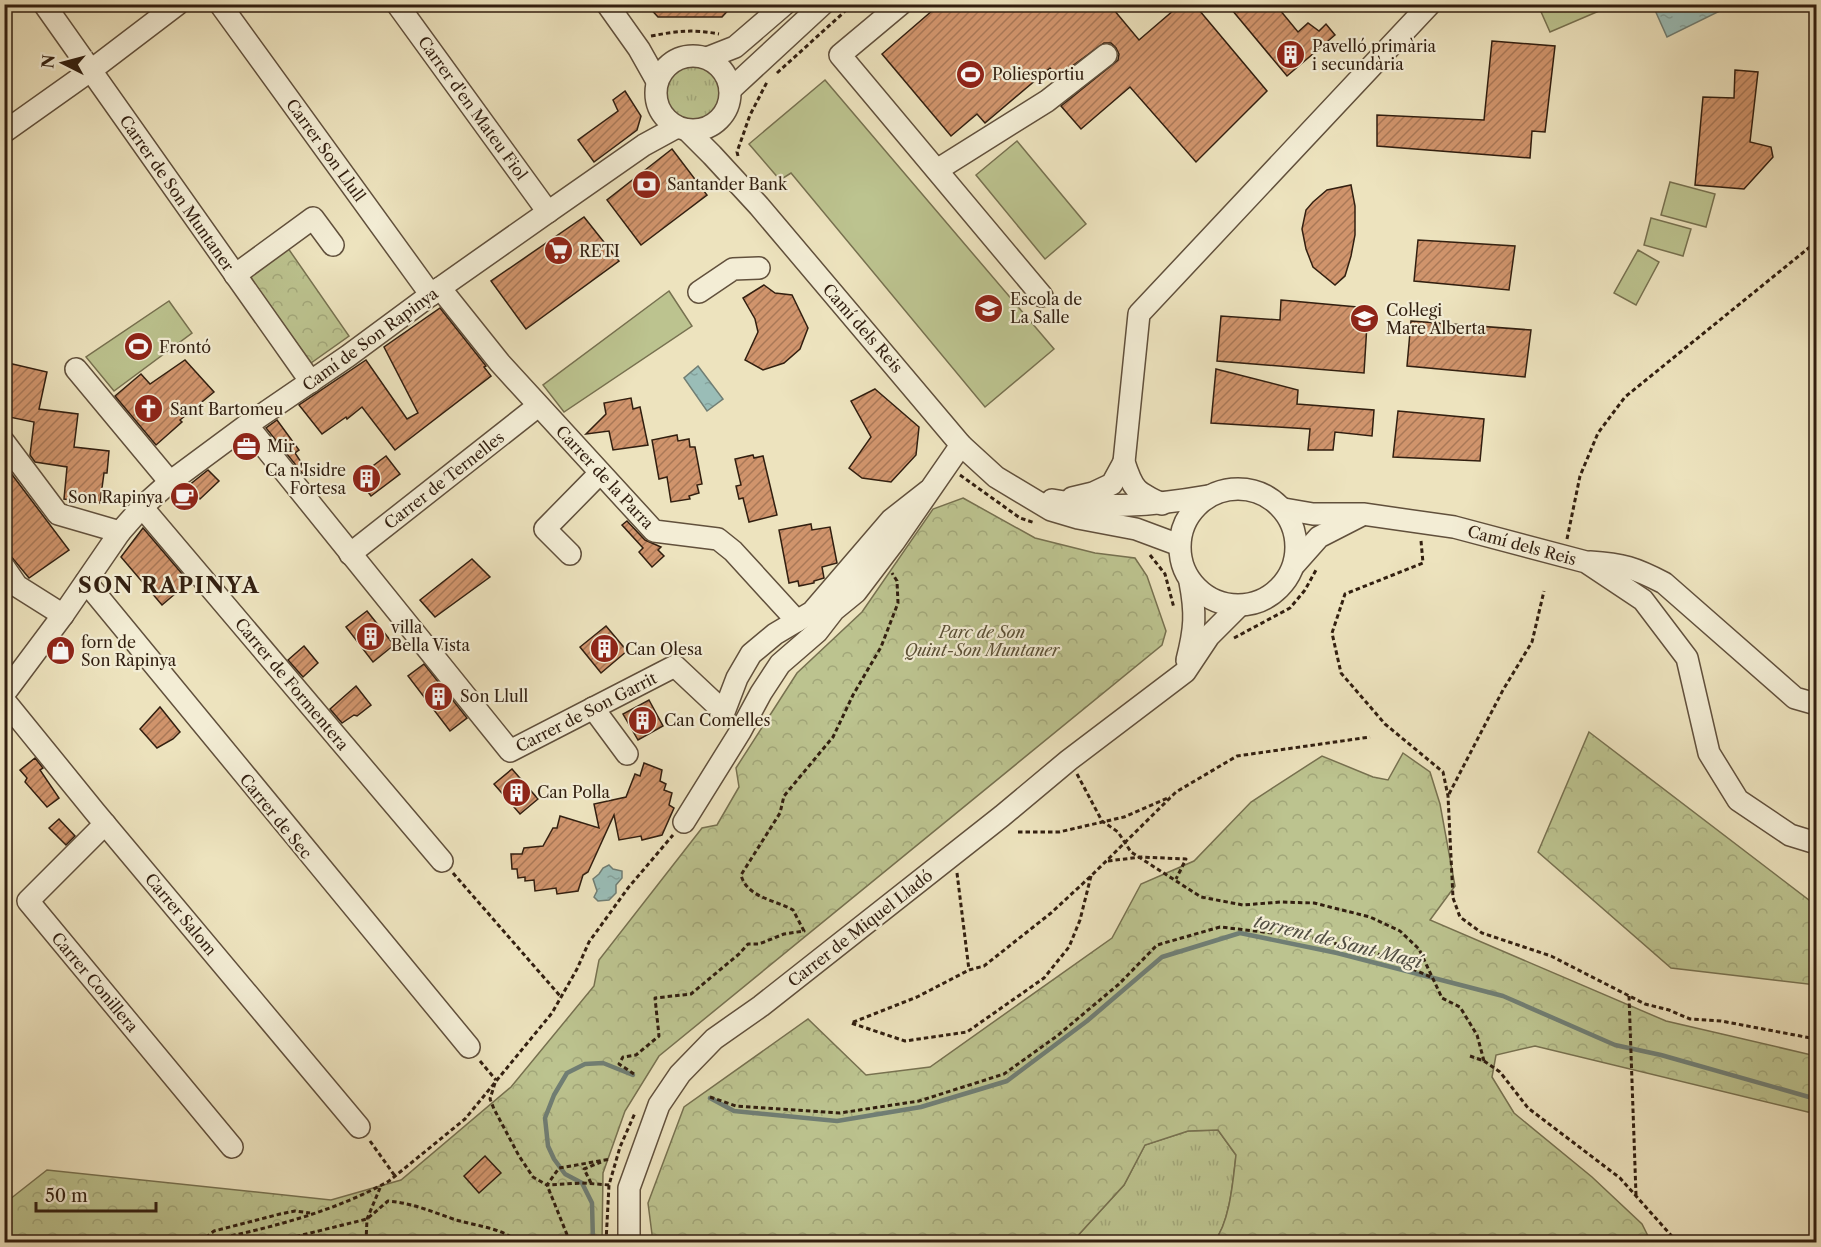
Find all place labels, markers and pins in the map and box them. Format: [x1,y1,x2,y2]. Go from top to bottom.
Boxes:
place label: Pavelló primària i secundària [1312,36,1437,74]
building icon: Pavelló primària i secundària [1275,39,1307,71]
sports icon: Poliesportiu [955,58,987,90]
place label: Poliesportiu [992,64,1084,84]
bank icon: Santander Bank [630,168,662,200]
place label: Santander Bank [667,174,788,194]
supermarket icon: RETI [542,235,574,267]
place label: RETI [579,241,620,261]
place label: Escola de La Salle [1010,289,1082,327]
school or university icon: Escola de La Salle [973,292,1005,324]
place label: Col·legi Mare Alberta [1386,300,1486,338]
school or university icon: Col·legi Mare Alberta [1349,303,1381,335]
sports icon: Frontó [122,331,154,363]
place label: Frontó [159,337,211,357]
church icon: Sant Bartomeu [133,393,165,425]
place label: Sant Bartomeu [170,399,284,419]
office icon: Mir [230,430,262,462]
place label: Mir [267,436,295,456]
place label: Ca n'Isidre Fortesa [265,460,347,498]
building icon: Ca n'Isidre Fortesa [351,463,383,495]
cafe icon: Son Rapinya [168,481,200,513]
place label: Son Rapinya [68,487,164,507]
place label: villa Bella Vista [390,617,470,655]
building icon: villa Bella Vista [354,620,386,652]
place label: forn de Son Rapinya [81,632,177,670]
building icon: Can Olesa [588,633,620,665]
shop icon: forn de Son Rapinya [44,635,76,667]
place label: Can Olesa [625,639,703,659]
building icon: Son Llull [423,680,455,712]
place label: Son Llull [460,686,529,706]
building icon: Can Comelles [627,704,659,736]
place label: Can Comelles [664,710,771,730]
building icon: Can Polla [500,776,532,808]
place label: Can Polla [537,782,611,802]

